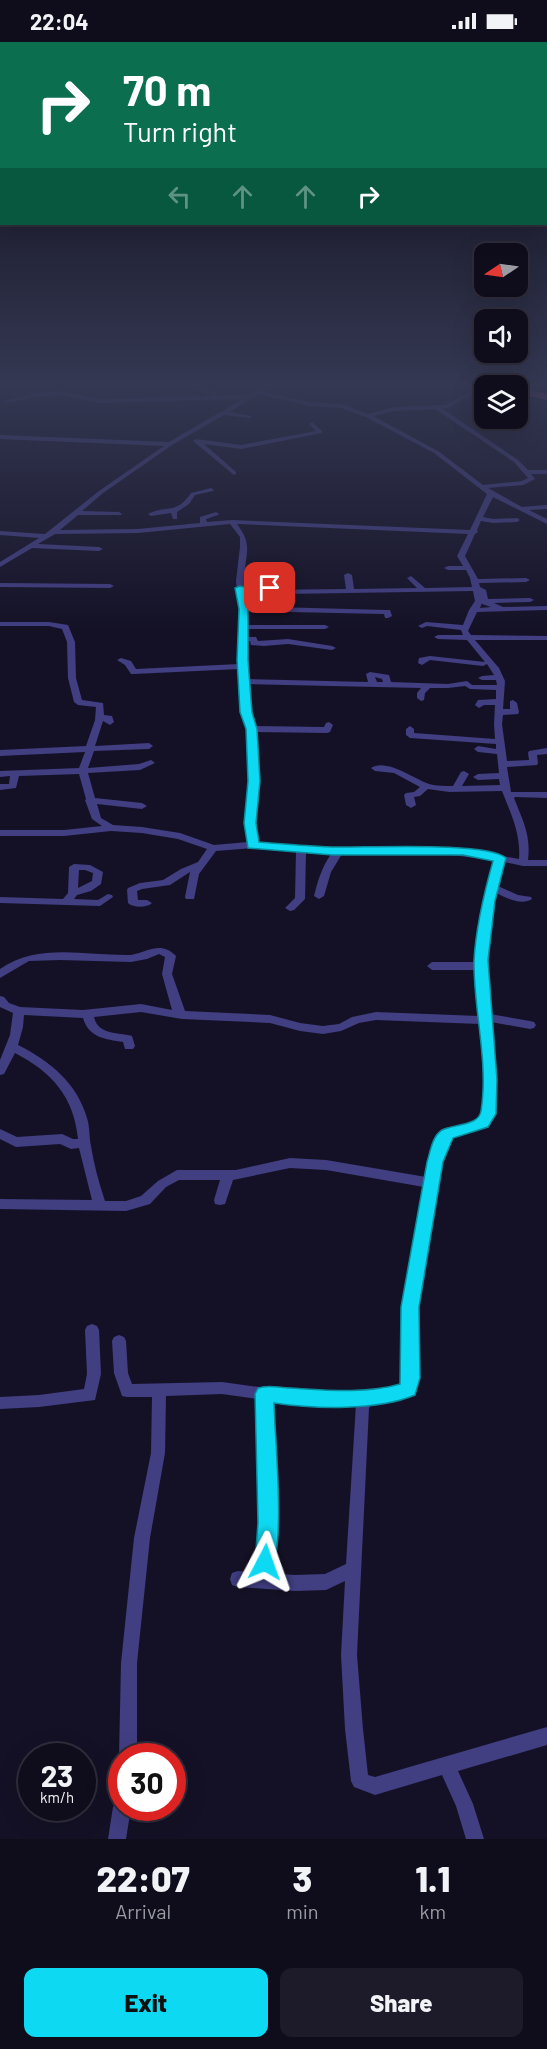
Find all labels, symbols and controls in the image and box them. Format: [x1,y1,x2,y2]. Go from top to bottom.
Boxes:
text: 22:04 [30,8,89,34]
text: 70 m [123,64,211,114]
icon: right [24,66,102,144]
text: Turn right [123,115,237,147]
icon: left [163,180,196,213]
icon: ahead [226,180,259,213]
icon: ahead [289,180,322,213]
icon: right [352,180,385,213]
north arrow [474,243,528,297]
map controls [474,243,528,429]
button: sound [474,309,528,363]
button: layers [474,375,528,429]
pin [244,562,295,613]
icon: arrive [253,571,286,604]
position arrow [233,1530,297,1594]
speed limit sign: 30 [108,1743,186,1821]
text: 23 [41,1757,73,1793]
text: km/h [40,1788,74,1806]
text: 22:07 [97,1856,190,1899]
text: 3 [293,1856,312,1899]
text: 1.1 [415,1856,450,1899]
text: Arrival [115,1899,171,1923]
text: min [286,1899,319,1923]
text: km [420,1899,446,1923]
button: Exit [24,1968,268,2037]
button: Share [280,1968,523,2037]

